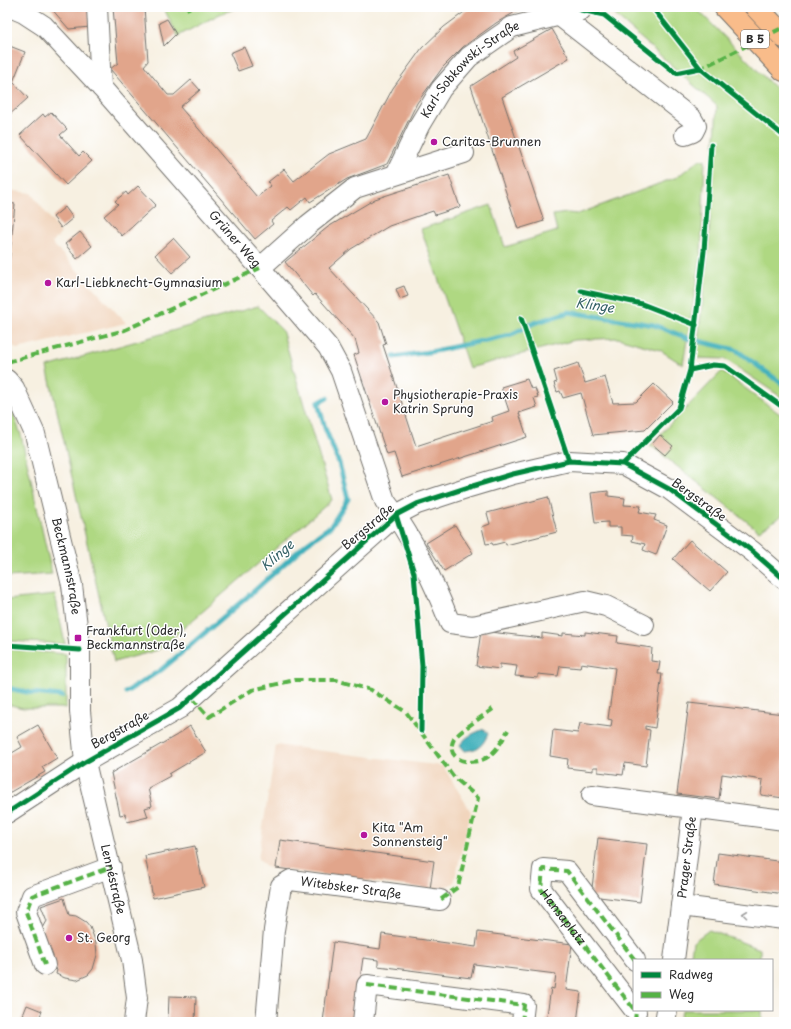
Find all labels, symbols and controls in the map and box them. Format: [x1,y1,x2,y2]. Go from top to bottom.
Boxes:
street label: Karl-Sobkowski-Straße [416,16,521,121]
road number: B 5 [741,30,769,48]
place label: Caritas-Brunnen [442,132,541,150]
marker: Caritas-Brunnen [429,137,439,147]
street label: Grüner Weg [205,206,266,271]
place label: Karl-Liebknecht-Gymnasium [56,273,222,291]
marker: Karl-Liebknecht-Gymnasium [43,278,53,288]
water label: Klinge [575,292,616,317]
place label: Physiotherapie-Praxis Katrin Sprung [393,385,518,417]
marker: Physiotherapie-Praxis Katrin Sprung [380,397,390,407]
street label: Bergstraße [668,473,731,525]
street label: Bergstraße [337,499,398,554]
street label: Beckmannstraße [48,515,86,616]
water label: Klinge [256,534,298,574]
place label: Frankfurt (Oder), Beckmannstraße [86,621,187,653]
marker: Frankfurt (Oder), Beckmannstraße [73,633,83,643]
street label: Bergstraße [87,706,152,752]
street label: Prager Straße [672,815,700,899]
place label: Kita "Am Sonnensteig" [372,818,448,850]
marker: Kita "Am Sonnensteig" [359,830,369,840]
street label: Lennéstraße [97,842,131,916]
street label: Witebsker Straße [300,871,403,903]
street label: Hansaplatz [536,885,591,949]
one-way arrow [742,910,748,919]
place label: St. Georg [77,928,131,946]
marker: St. Georg [64,933,74,943]
legend [633,959,773,1011]
text: Radweg [669,965,713,983]
text: Weg [669,985,694,1003]

